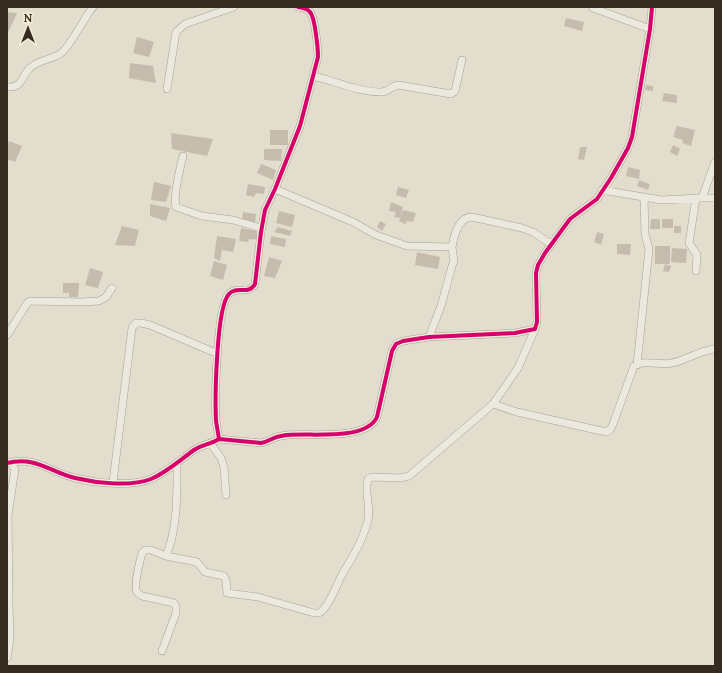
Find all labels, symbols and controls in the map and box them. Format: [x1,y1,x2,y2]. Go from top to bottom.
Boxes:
north arrow [8,8,48,48]
text: N [24,11,33,25]

